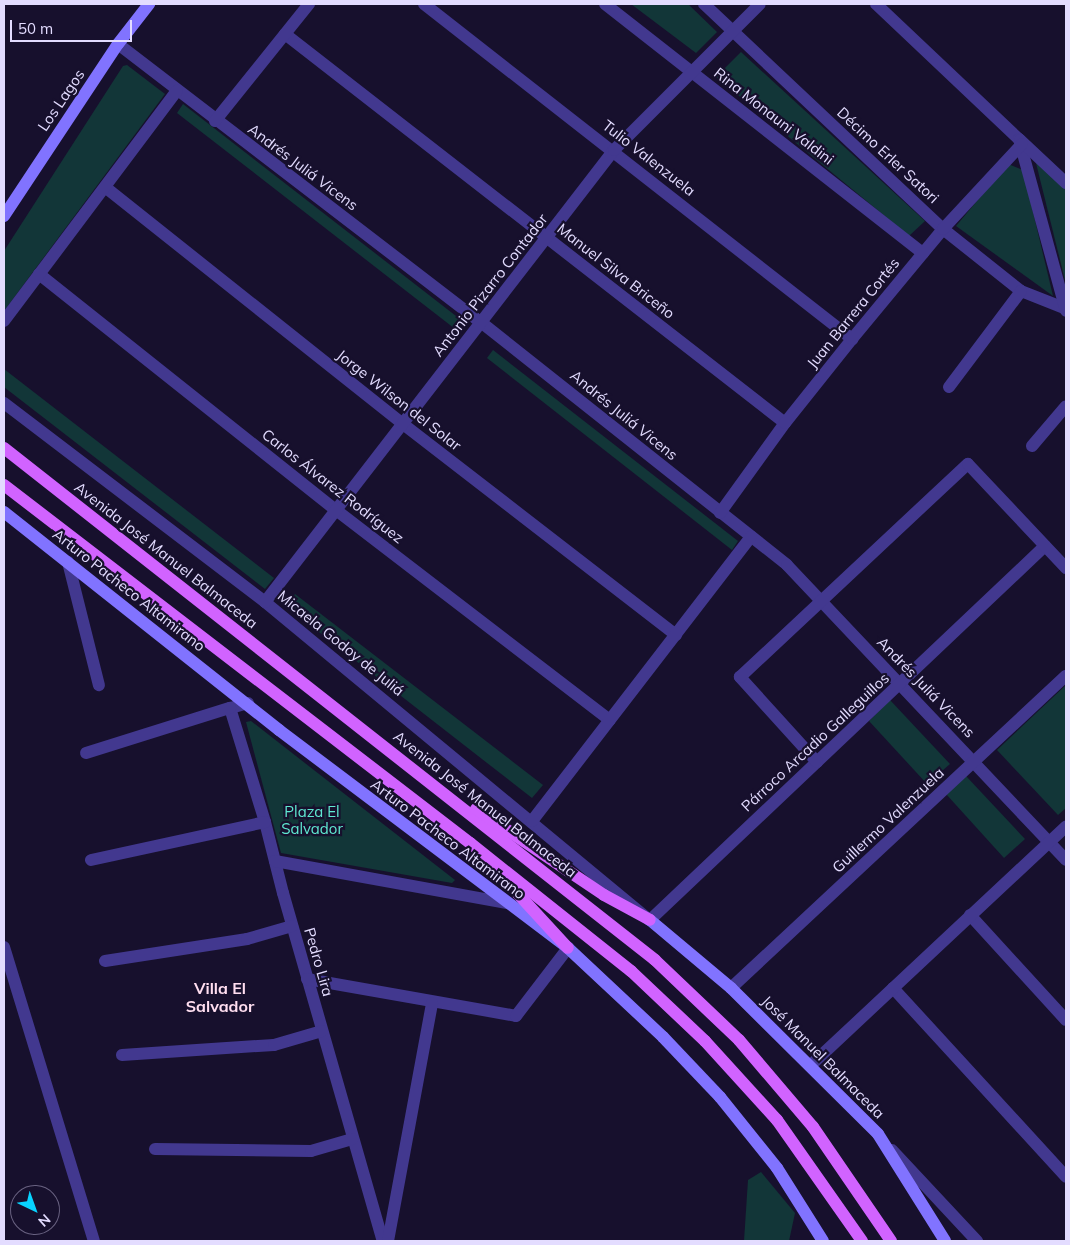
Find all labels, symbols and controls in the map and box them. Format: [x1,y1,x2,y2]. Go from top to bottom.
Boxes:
scale bar [12,10,135,42]
text: 50 m [18,19,53,38]
street label: Rina Monauni Valdini [711,64,837,168]
street label: Los Lagos [34,66,88,134]
street label: Décimo Erler Satori [833,103,943,207]
street label: Tulio Valenzuela [599,116,699,200]
street label: Andrés Juliá Vicens [244,120,362,214]
street label: Antonio Pizarro Contador [429,210,551,360]
street label: Manuel Silva Briceño [554,220,678,322]
street label: Juan Barrera Cortés [803,254,903,372]
street label: Jorge Wilson del Solar [333,346,465,454]
street label: Andrés Juliá Vicens [567,366,681,464]
street label: Carlos Álvarez Rodríguez [259,425,407,547]
street label: Avenida José Manuel Balmaceda [71,478,261,632]
street label: Arturo Pacheco Altamirano [49,525,209,655]
street label: Micaela Godoy de Juliá [274,587,408,699]
street label: Andrés Juliá Vicens [873,633,979,741]
street label: Párroco Arcadio Galleguillos [737,669,893,815]
street label: Avenida José Manuel Balmaceda [390,727,580,881]
street label: Guillermo Valenzuela [829,764,947,876]
street label: Arturo Pacheco Altamirano [367,775,529,903]
park label: Plaza El Salvador [281,802,343,837]
street label: Pedro Lira [301,926,337,998]
district label: Villa El Salvador [186,978,254,1016]
street label: José Manuel Balmaceda [758,992,888,1122]
north arrow [10,1185,60,1235]
text: N [34,1210,54,1231]

